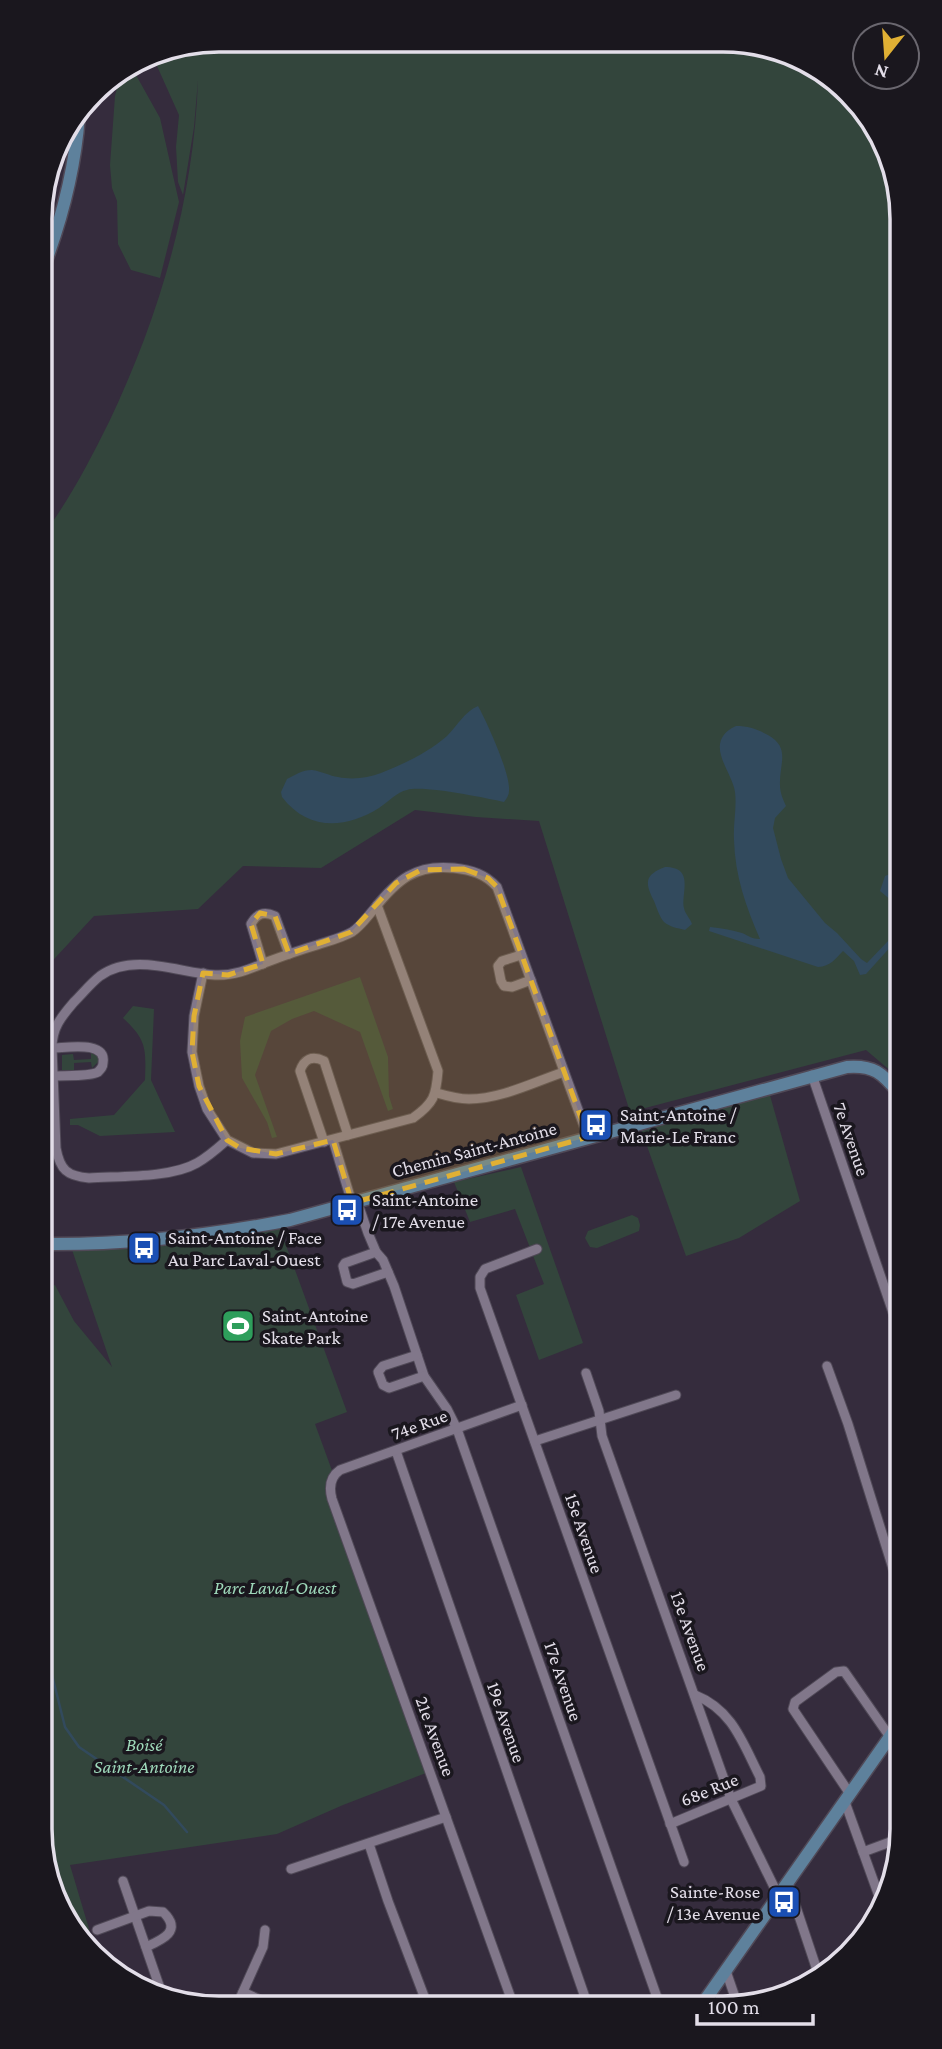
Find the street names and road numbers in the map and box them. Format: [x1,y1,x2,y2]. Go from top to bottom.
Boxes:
street label: 7e Avenue [829,1100,874,1179]
street label: Chemin Saint-Antoine [389,1117,559,1182]
street label: 74e Rue [388,1405,450,1444]
street label: 15e Avenue [561,1490,608,1576]
street label: 13e Avenue [666,1588,715,1674]
street label: 17e Avenue [540,1639,587,1724]
street label: 19e Avenue [483,1679,530,1765]
street label: 21e Avenue [411,1693,460,1779]
street label: 68e Rue [677,1768,741,1811]

